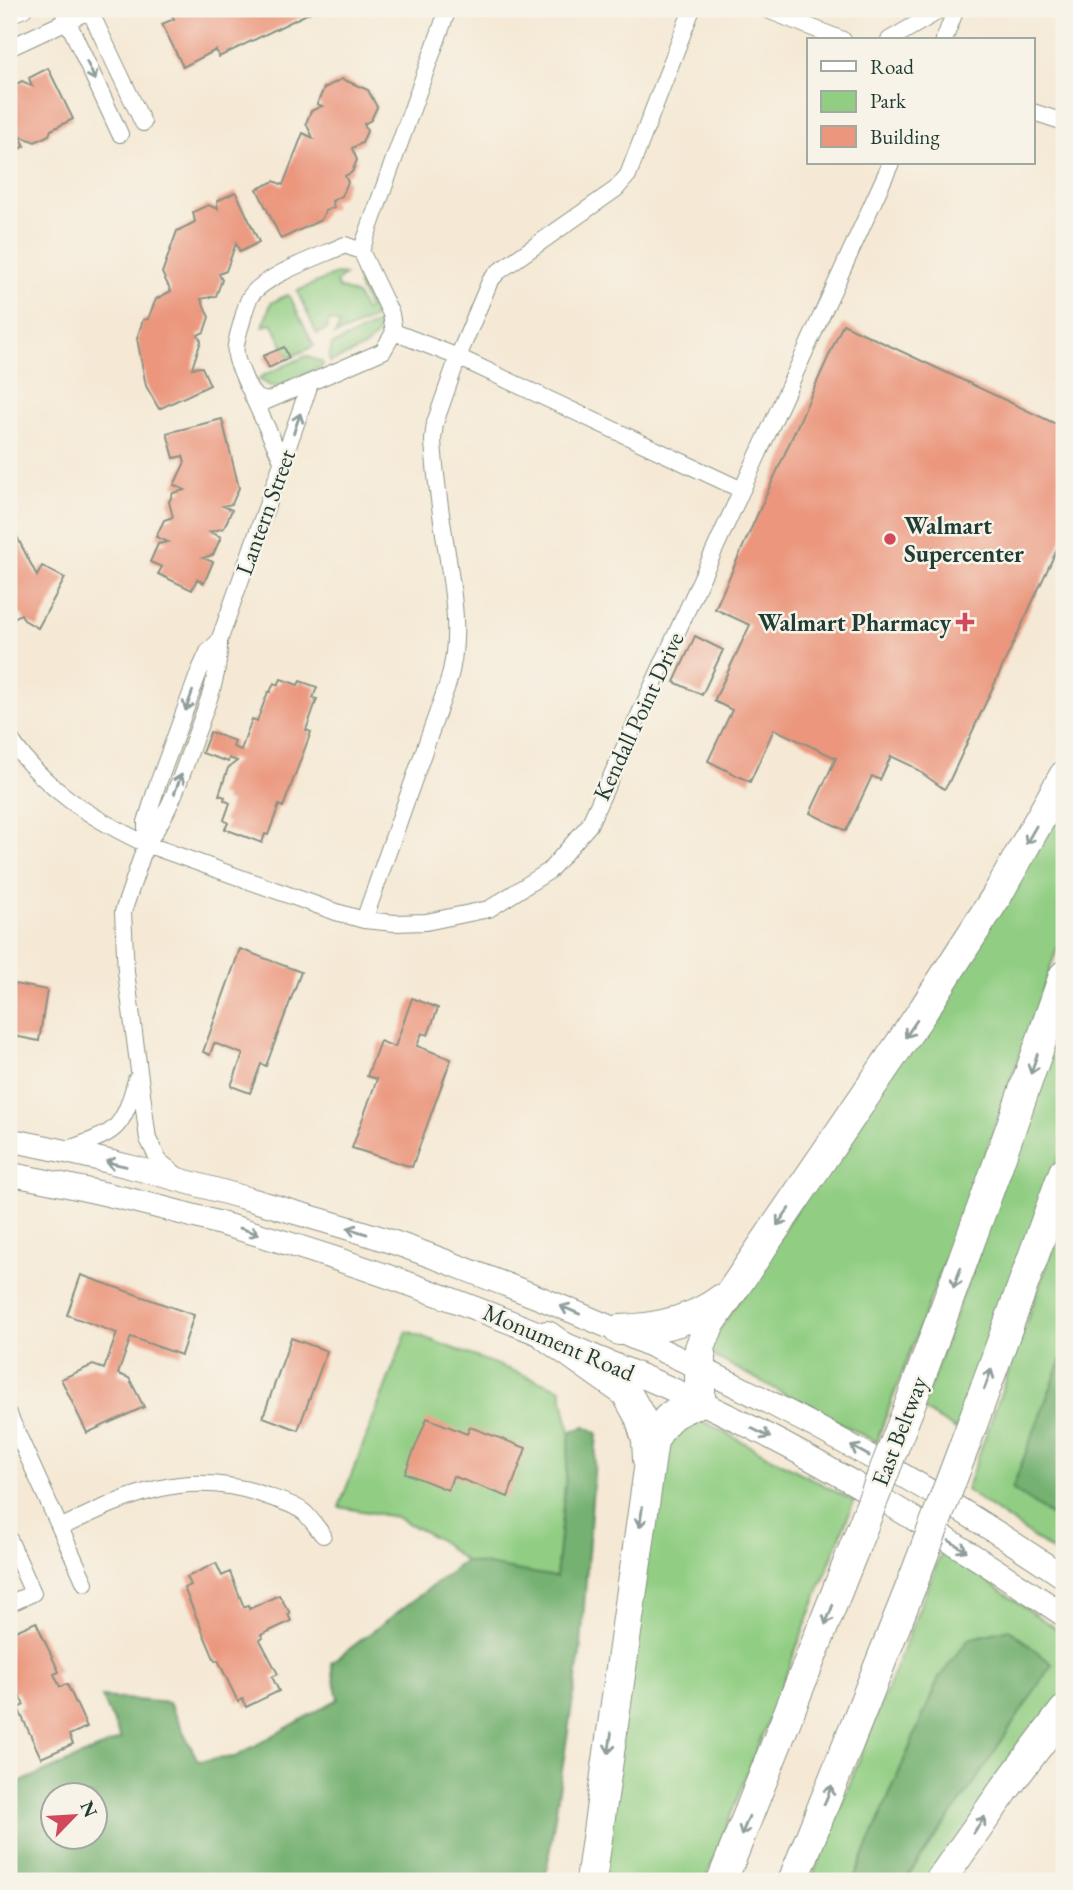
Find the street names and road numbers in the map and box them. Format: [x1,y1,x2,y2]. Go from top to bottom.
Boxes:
street label: Lantern Street [228,445,302,579]
street label: Kendall Point Drive [585,627,691,805]
street label: Monument Road [479,1296,640,1388]
street label: East Beltway [864,1371,934,1490]

